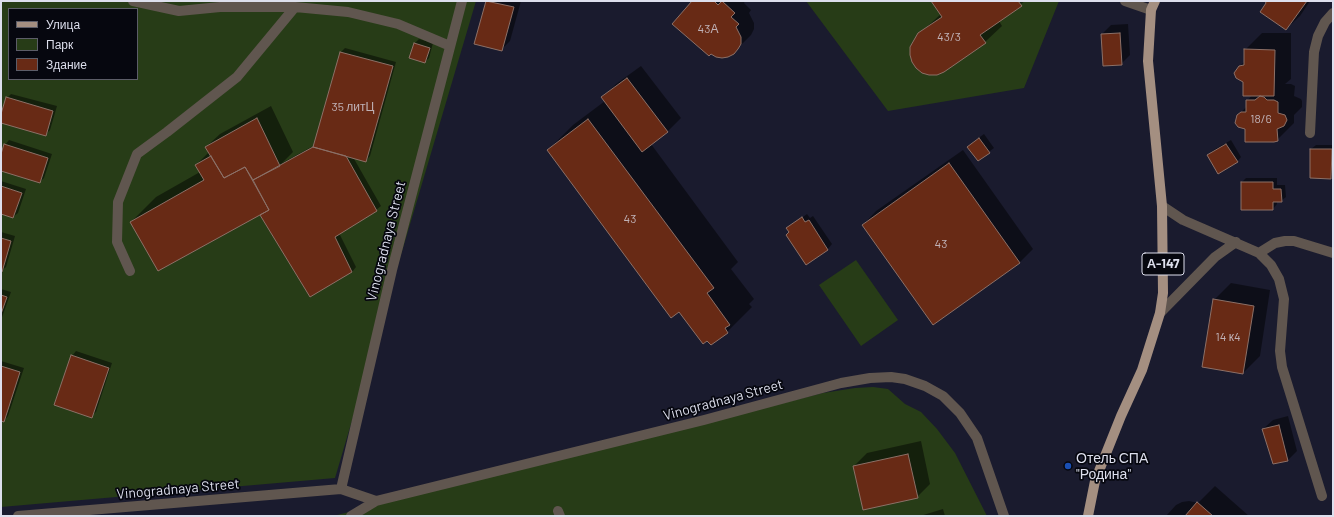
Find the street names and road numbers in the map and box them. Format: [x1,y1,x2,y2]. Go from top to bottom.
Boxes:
street label: Vinogradnaya Street [363,179,409,303]
road number: А-147 [1142,253,1184,275]
street label: Vinogradnaya Street [661,376,785,424]
street label: Vinogradnaya Street [116,475,240,503]

